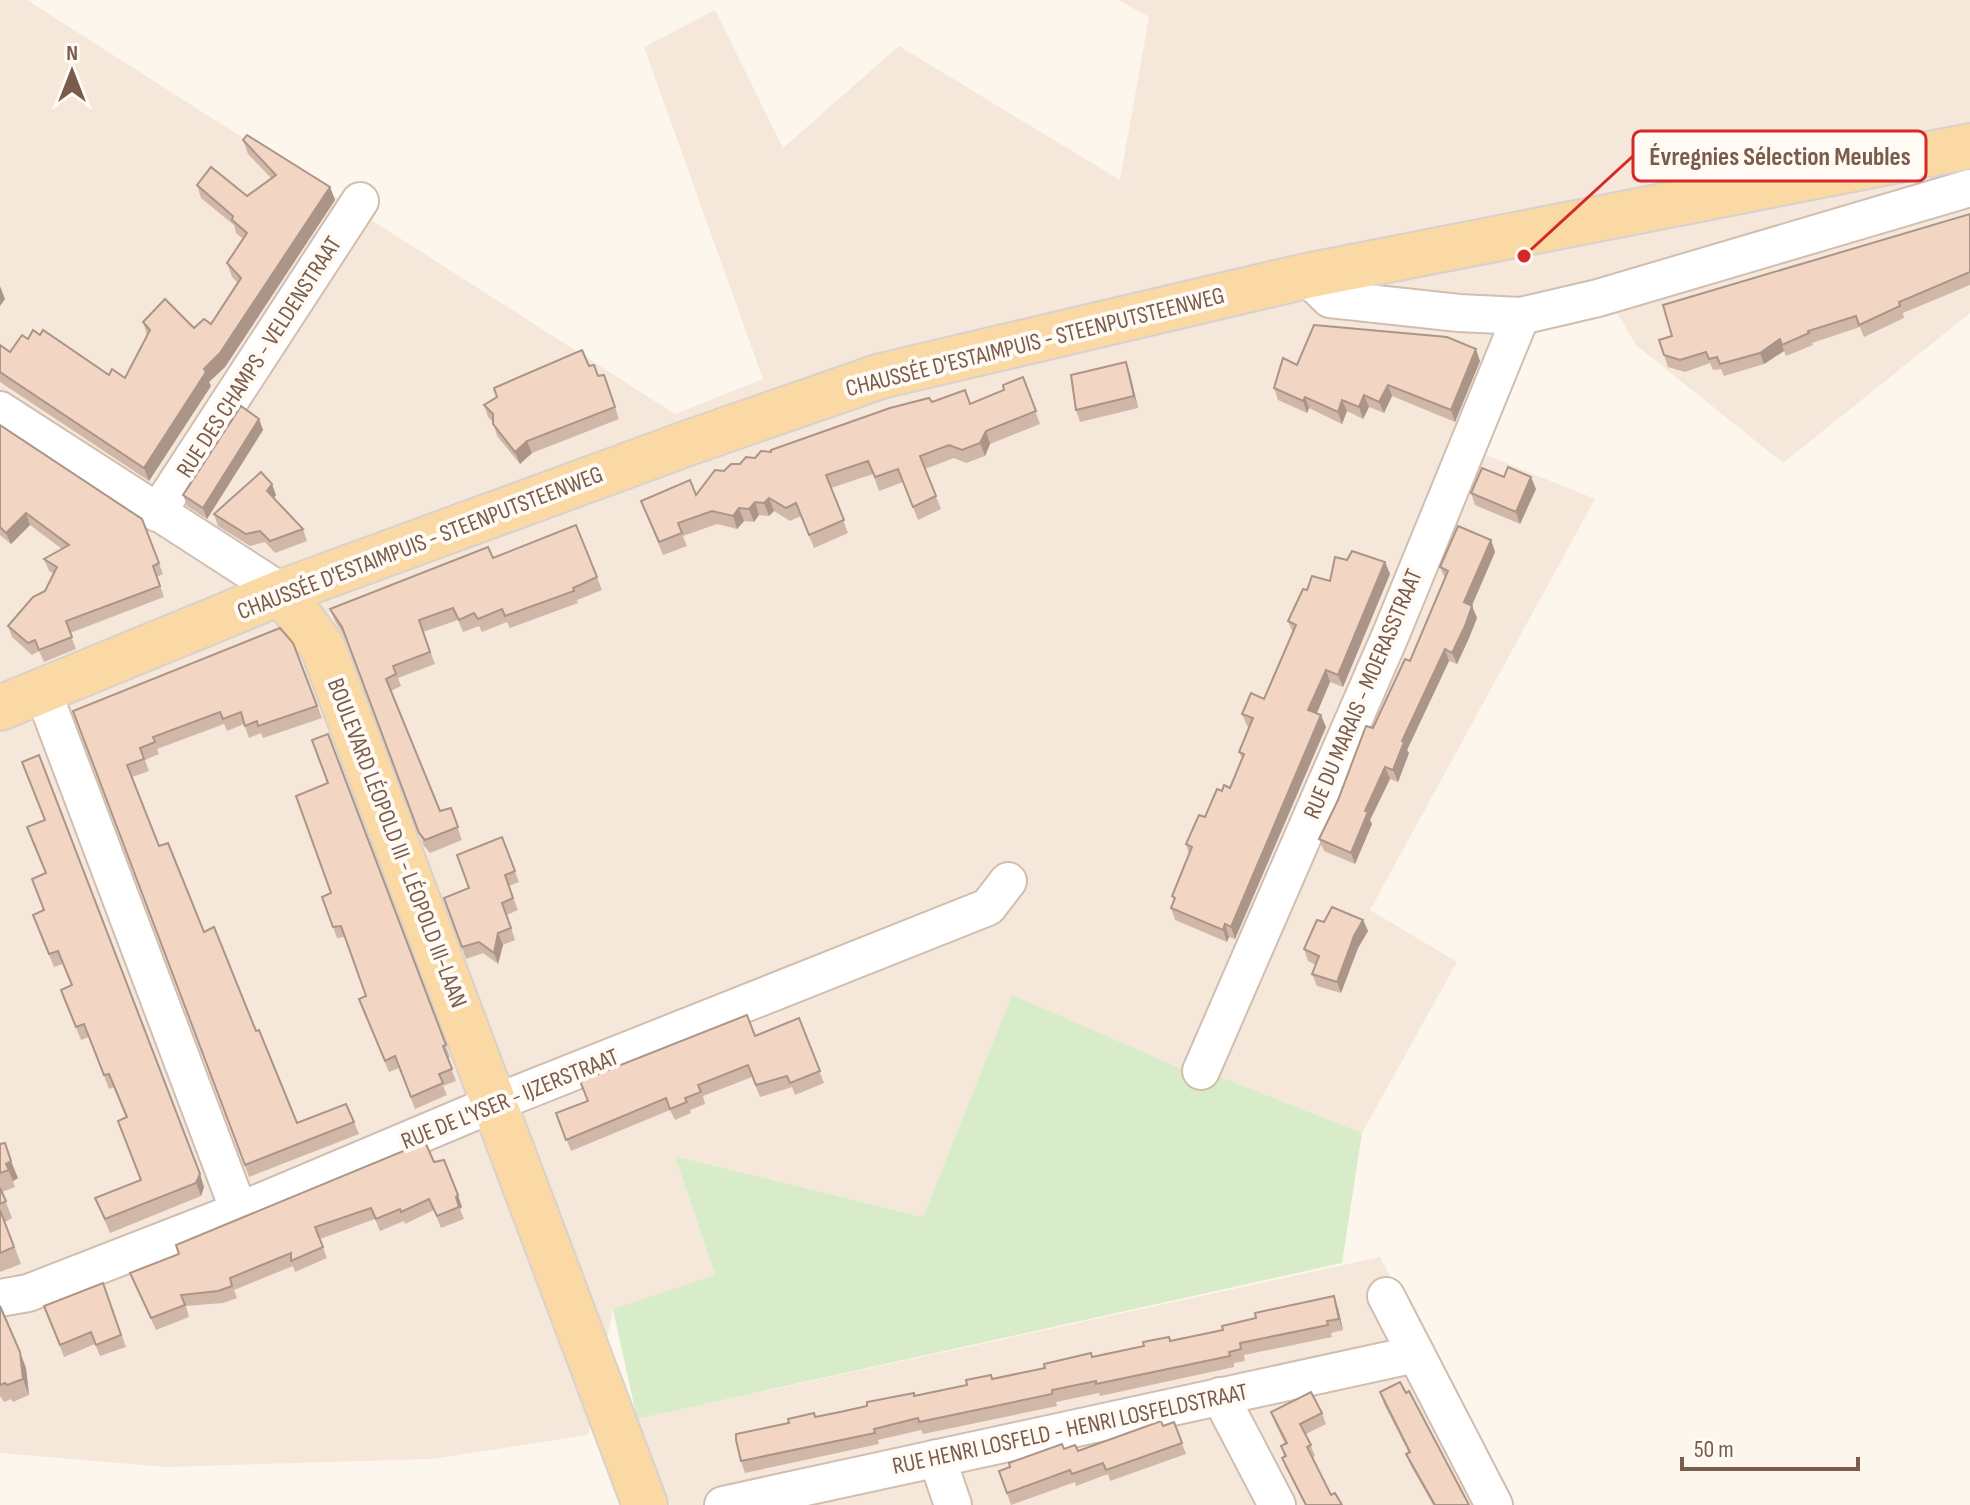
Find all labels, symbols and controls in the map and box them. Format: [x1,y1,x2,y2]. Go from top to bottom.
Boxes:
north arrow [32,32,112,112]
text: N [66,40,78,67]
callout: Évregnies Sélection Meubles [1633,131,1926,181]
text: Évregnies Sélection Meubles [1649,142,1911,173]
street label: RUE DES CHAMPS - VELDENSTRAAT [170,231,348,483]
street label: CHAUSSÉE D'ESTAIMPUIS - STEENPUTSTEENWEG [843,281,1227,403]
street label: CHAUSSÉE D'ESTAIMPUIS - STEENPUTSTEENWEG [233,460,607,626]
street label: RUE DU MARAIS - MOERASSTRAAT [1297,564,1429,823]
street label: BOULEVARD LÉOPOLD III - LÉOPOLD III-LAAN [321,674,473,1012]
street label: RUE DE L'YSER - IJZERSTRAAT [397,1042,623,1156]
street label: RUE HENRI LOSFELD - HENRI LOSFELDSTRAAT [890,1377,1250,1481]
scale bar [1682,1421,1858,1471]
text: 50 m [1694,1435,1734,1464]

